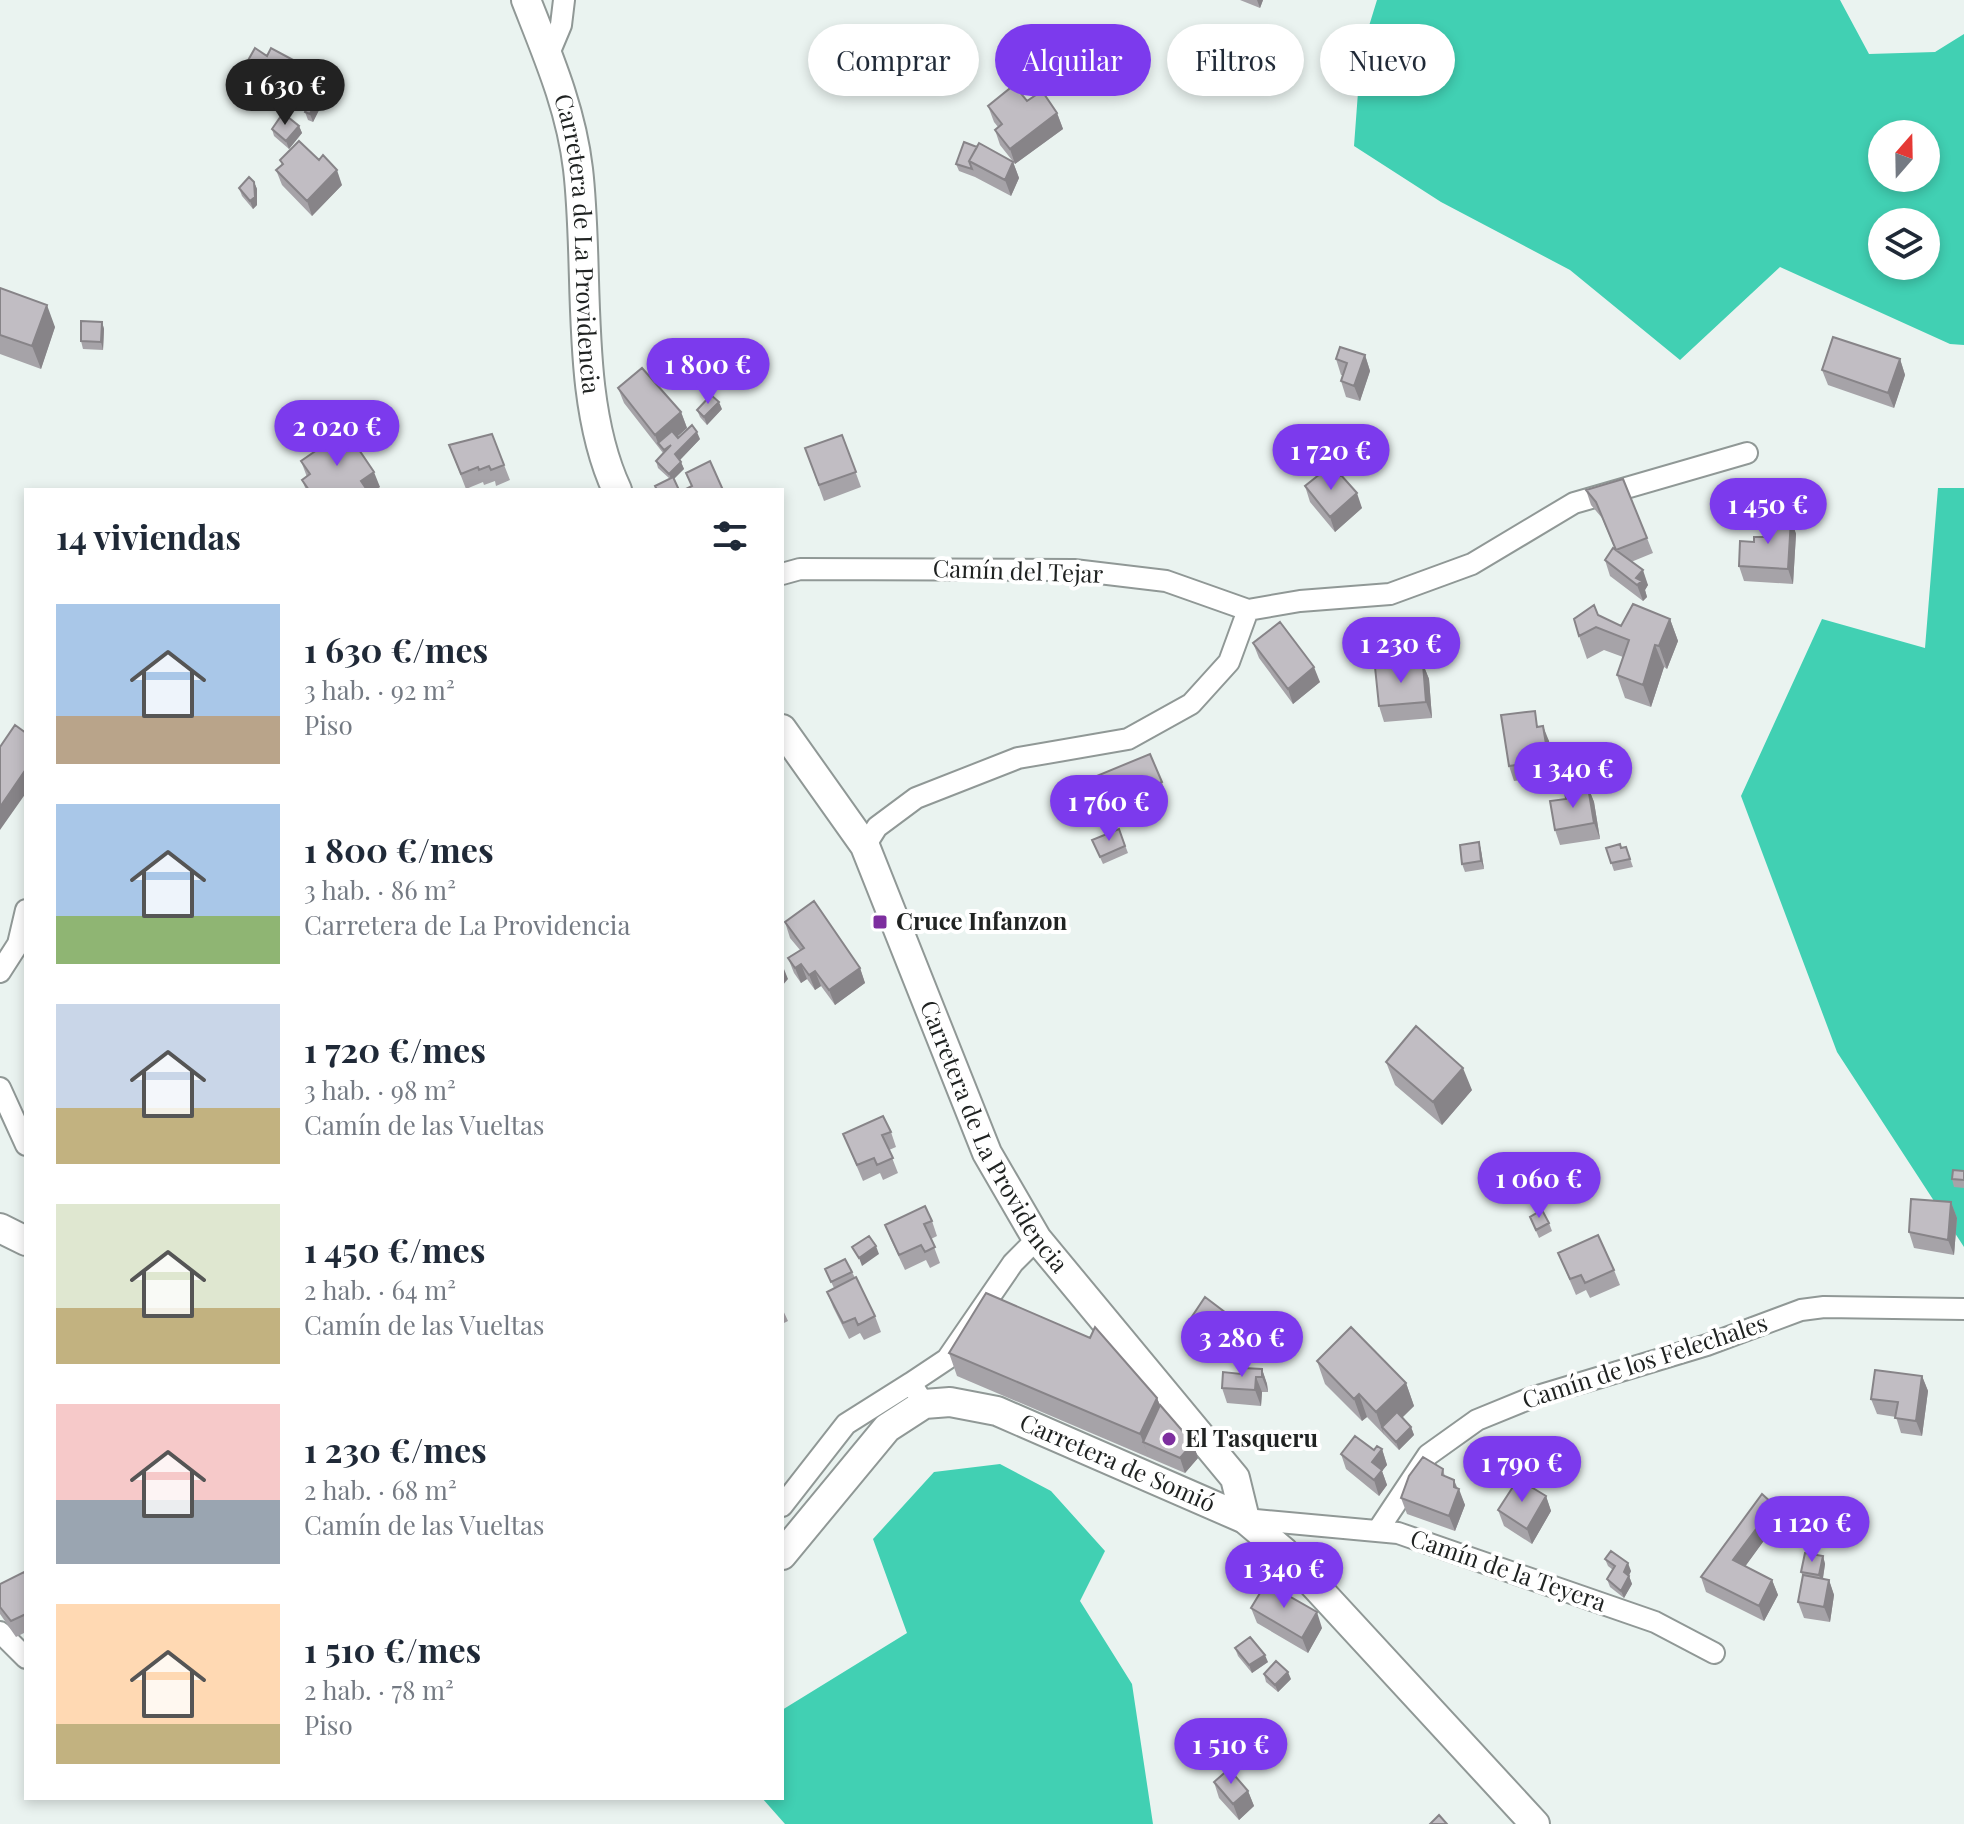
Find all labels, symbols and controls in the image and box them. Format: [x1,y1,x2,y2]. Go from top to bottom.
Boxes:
chip: Comprar [808,24,979,96]
chip: Alquilar [995,24,1151,96]
chip: Filtros [1167,24,1304,96]
chip: Nuevo [1320,24,1455,96]
pin: 1 630 € [211,59,359,127]
text: 1 630 € [244,67,326,102]
street label: Carretera de La Providencia [548,90,609,396]
north arrow [1868,120,1940,192]
map controls [1868,120,1940,280]
button: layers [1868,208,1940,280]
pin: 1 800 € [634,338,782,406]
text: 1 800 € [665,346,751,381]
pin: 2 020 € [263,400,411,468]
text: 2 020 € [292,408,382,443]
pin: 1 720 € [1257,424,1405,492]
text: 1 720 € [1291,432,1371,467]
pin: 1 450 € [1694,478,1842,546]
text: 1 450 € [1728,486,1808,521]
text: 14 viviendas [56,513,241,559]
icon: filters [708,514,752,558]
street label: Camín del Tejar [932,551,1104,589]
pin: 1 230 € [1327,617,1475,685]
text: 1 230 € [1360,625,1442,660]
text: 1 630 €/mes [304,626,488,672]
icon: home [120,636,216,732]
text: 3 hab. · 92 m² [304,672,455,707]
text: Piso [304,707,353,742]
pin: 1 340 € [1499,742,1647,810]
text: 1 340 € [1532,750,1614,785]
pin: 1 760 € [1035,775,1183,843]
text: 1 760 € [1068,783,1150,818]
text: 1 800 €/mes [304,826,494,872]
icon: home [120,836,216,932]
text: 3 hab. · 86 m² [304,872,456,907]
place label: Cruce Infanzon [896,904,1068,936]
text: Carretera de La Providencia [304,907,630,942]
marker: Cruce Infanzon [871,913,889,931]
street label: Carretera de La Providencia [914,995,1076,1278]
text: 1 720 €/mes [304,1026,486,1072]
icon: home [120,1036,216,1132]
text: 3 hab. · 98 m² [304,1072,456,1107]
text: Camín de las Vueltas [304,1107,544,1142]
pin: 1 060 € [1465,1152,1613,1220]
text: 1 060 € [1496,1160,1582,1195]
text: 1 450 €/mes [304,1226,485,1272]
icon: home [120,1236,216,1332]
text: 2 hab. · 64 m² [304,1272,456,1307]
street label: Camín de los Felechales [1518,1305,1771,1415]
text: Camín de las Vueltas [304,1307,544,1342]
pin: 3 280 € [1168,1311,1316,1379]
text: 3 280 € [1199,1319,1285,1354]
street label: Carretera de Somió [1015,1405,1221,1518]
place label: El Tasqueru [1185,1421,1318,1453]
text: 1 230 €/mes [304,1426,487,1472]
marker: El Tasqueru [1160,1430,1178,1448]
icon: home [120,1436,216,1532]
pin: 1 790 € [1448,1436,1596,1504]
text: 1 790 € [1481,1444,1563,1479]
text: 2 hab. · 68 m² [304,1472,457,1507]
pin: 1 120 € [1738,1496,1886,1564]
text: 1 120 € [1772,1504,1852,1539]
text: Camín de las Vueltas [304,1507,544,1542]
street label: Camín de la Teyera [1407,1521,1611,1618]
pin: 1 340 € [1210,1542,1358,1610]
text: 1 340 € [1243,1550,1325,1585]
text: 1 510 €/mes [304,1626,481,1672]
icon: home [120,1636,216,1732]
text: 2 hab. · 78 m² [304,1672,454,1707]
text: Piso [304,1707,353,1742]
pin: 1 510 € [1157,1718,1305,1786]
text: 1 510 € [1192,1726,1270,1761]

